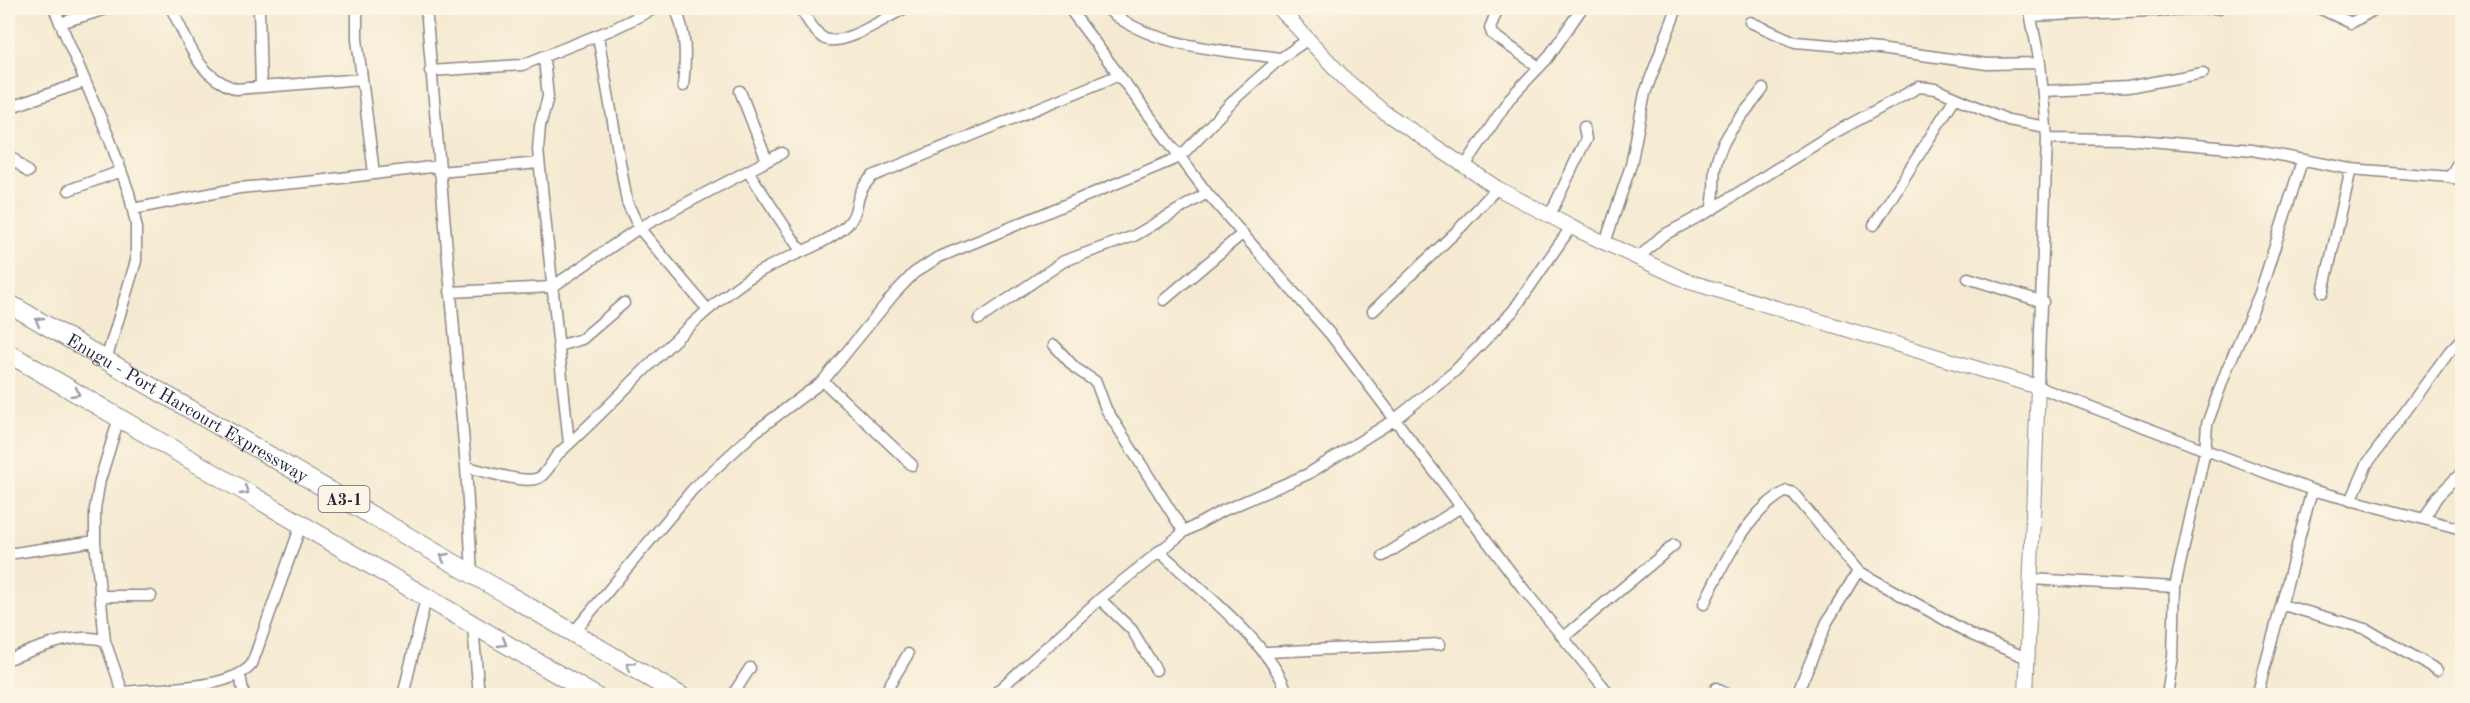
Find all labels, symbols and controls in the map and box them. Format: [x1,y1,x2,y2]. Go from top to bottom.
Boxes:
one-way arrow [35,317,45,329]
street label: Enugu - Port Harcourt Expressway [63,331,311,486]
one-way arrow [70,386,80,397]
one-way arrow [239,484,249,496]
road number: A3-1 [318,486,370,512]
one-way arrow [439,553,450,564]
one-way arrow [497,636,507,647]
one-way arrow [626,662,636,673]

